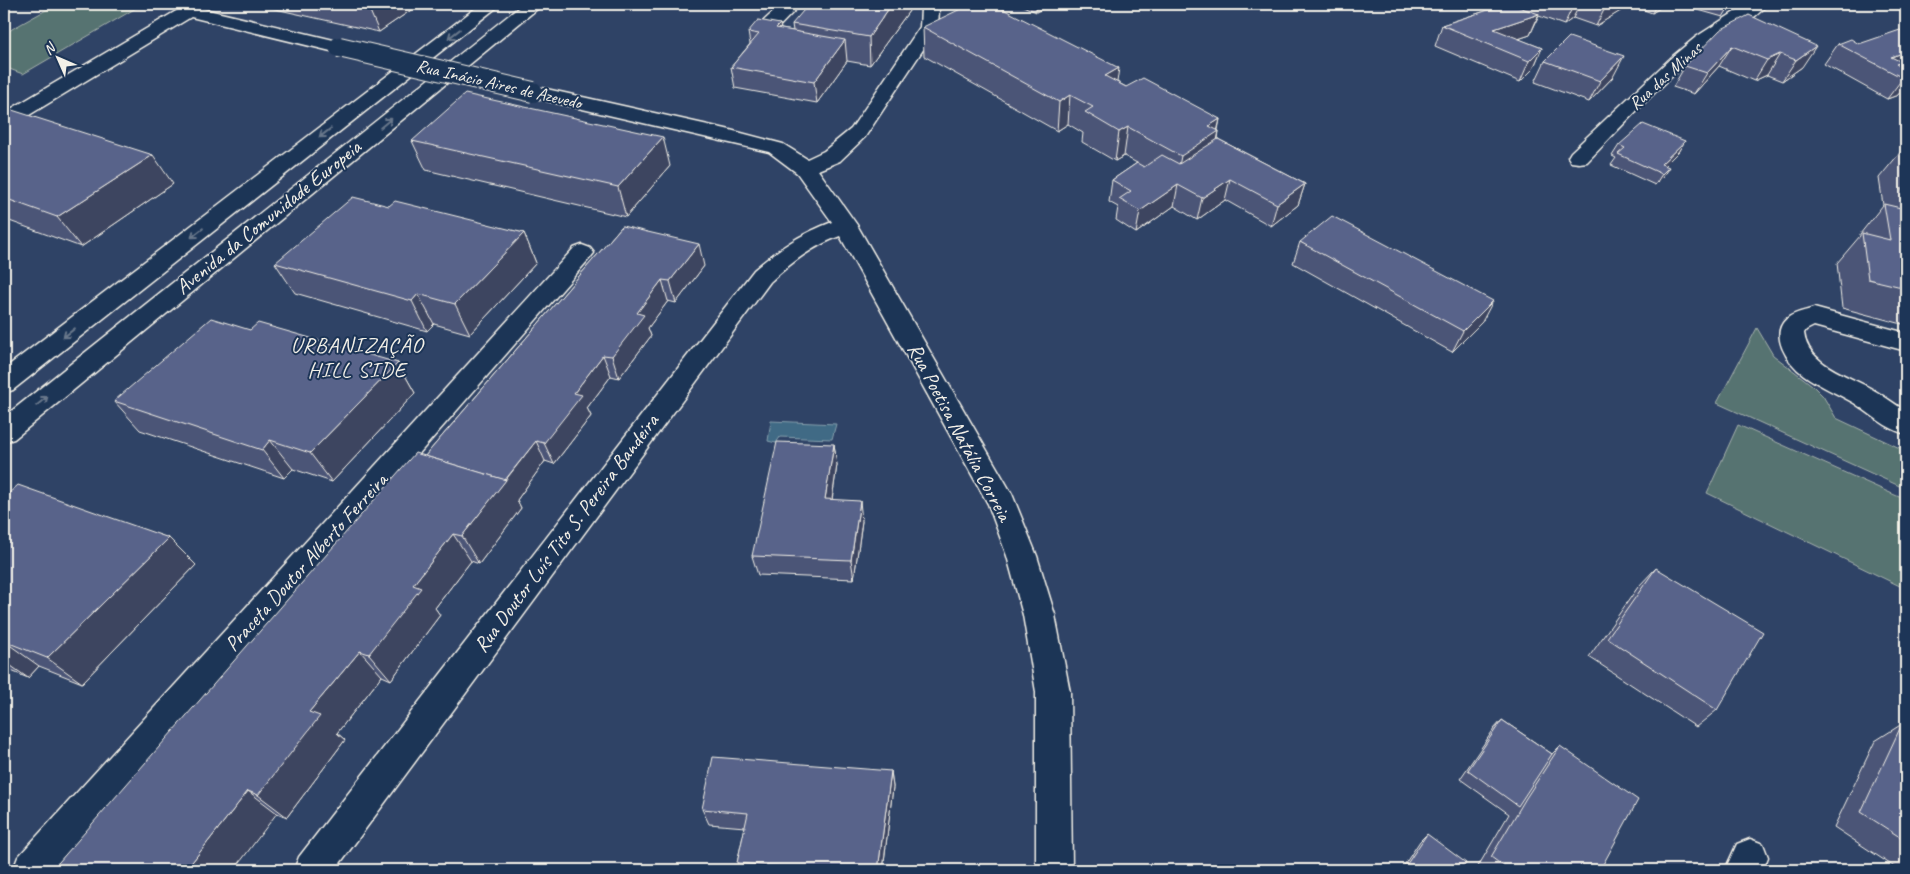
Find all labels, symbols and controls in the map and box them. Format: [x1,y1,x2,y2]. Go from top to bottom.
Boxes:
one-way arrow [448,28,461,39]
north arrow [32,32,82,82]
street label: Rua das Minas [1624,36,1707,114]
text: N [40,38,60,58]
street label: Rua Inácio Aires de Azevedo [414,54,585,114]
one-way arrow [379,117,392,128]
one-way arrow [318,128,332,138]
street label: Avenida da Comunidade Europeia [170,133,367,300]
one-way arrow [191,227,204,238]
one-way arrow [62,327,75,338]
district label: URBANIZAÇÃO HILL SIDE [291,331,425,384]
street label: Rua Poetisa Natália Correia [902,338,1019,528]
one-way arrow [35,396,48,407]
street label: Rua Doutor Luís Tito S. Pereira Bandeira [468,407,665,657]
street label: Praceta Doutor Alberto Ferreira [219,466,395,657]

